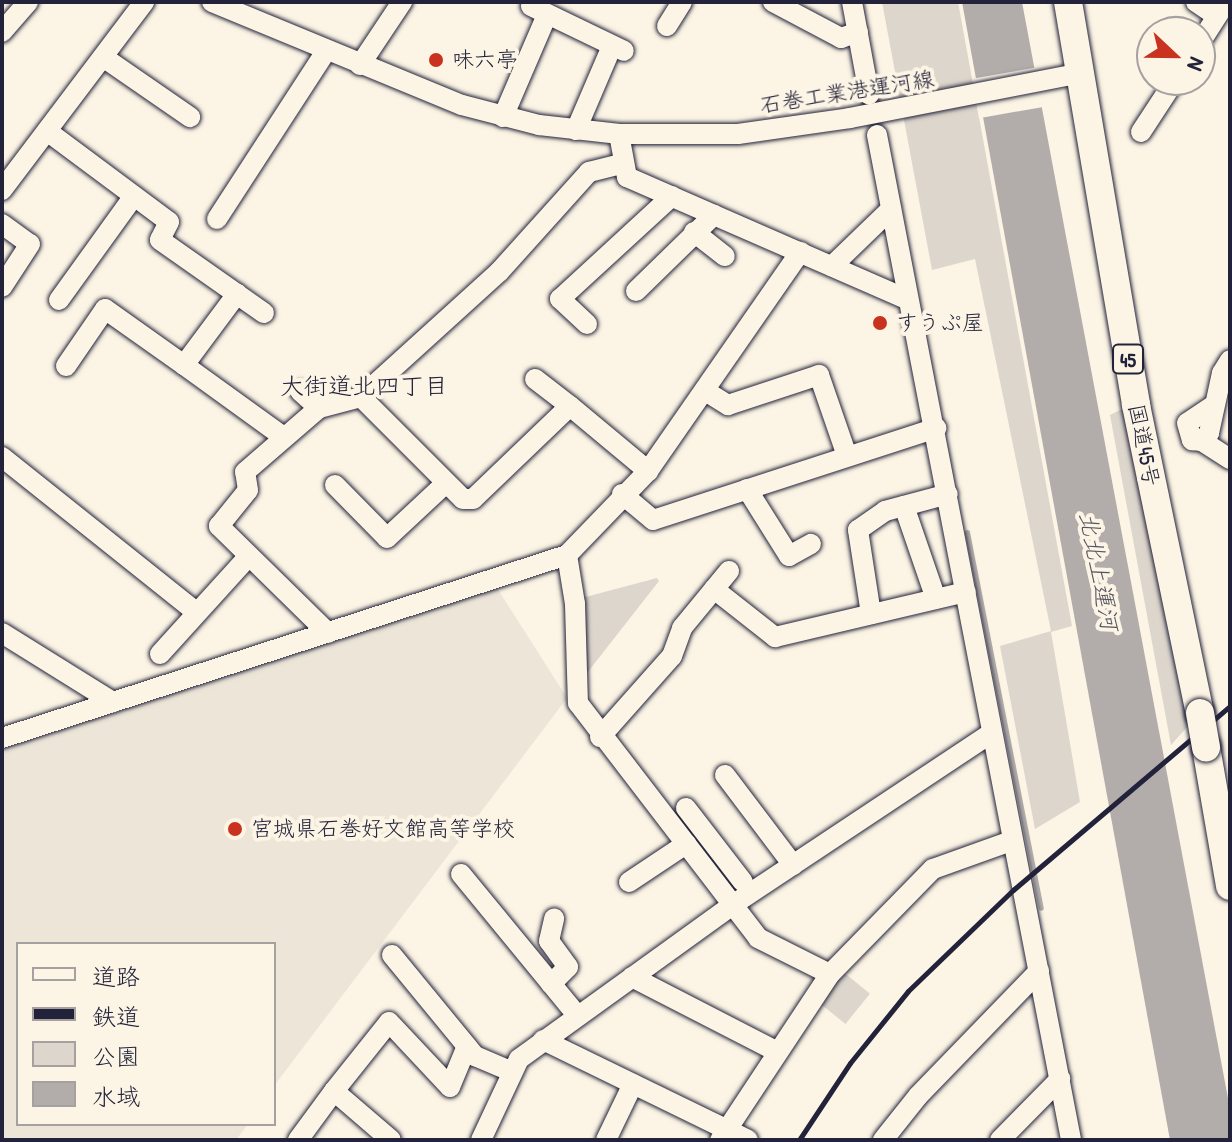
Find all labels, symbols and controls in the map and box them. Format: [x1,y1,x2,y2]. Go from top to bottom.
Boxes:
north arrow [1136,16,1216,96]
place label: 味六亭 [452,47,518,73]
marker: 味六亭 [427,51,445,69]
text: N [1180,53,1213,75]
street label: 石巻工業港運河線 [758,65,936,119]
place label: すうぷ屋 [896,310,984,336]
marker: すうぷ屋 [871,314,889,332]
road number: 45 [1112,343,1144,375]
district label: 大街道北四丁目 [280,372,448,400]
street label: 国道45号 [1123,401,1165,489]
water label: 北北上運河 [1073,509,1125,633]
place label: 宮城県石巻好文館高等学校 [251,816,515,842]
marker: 宮城県石巻好文館高等学校 [226,820,244,838]
legend [16,942,276,1126]
text: 道路 [92,960,140,992]
text: 鉄道 [92,1000,140,1032]
text: 公園 [92,1040,140,1072]
text: 水域 [92,1080,140,1112]

